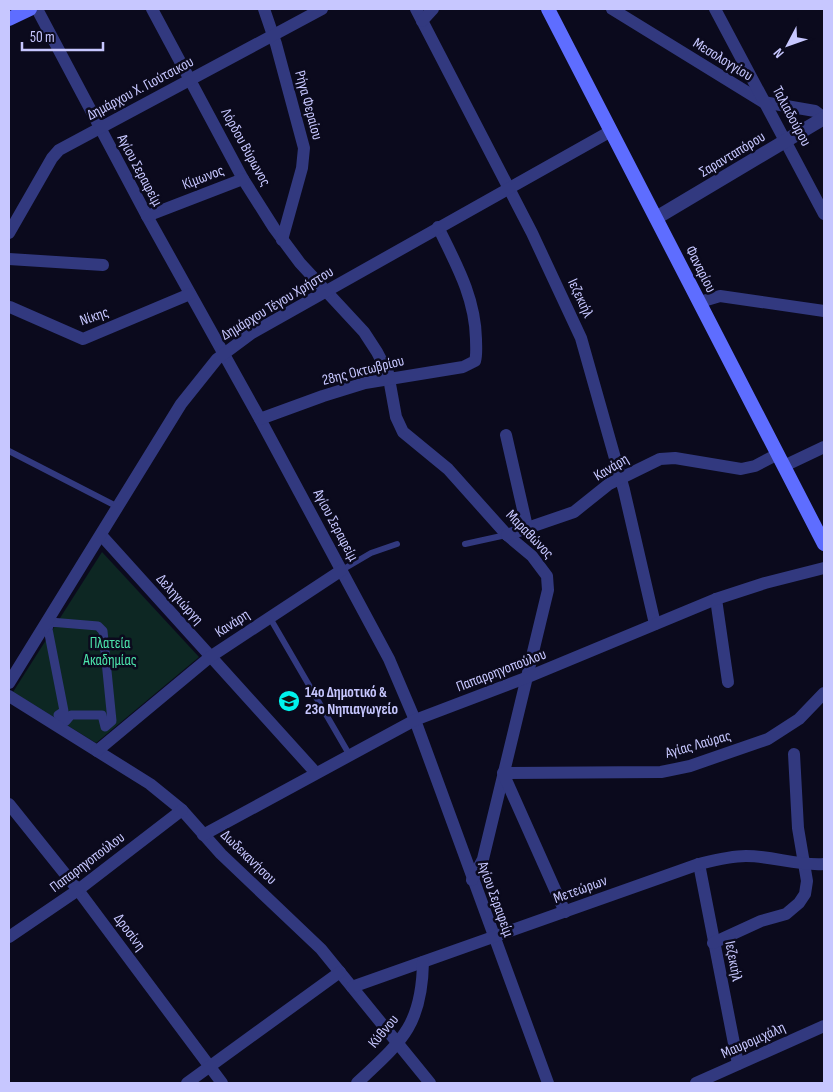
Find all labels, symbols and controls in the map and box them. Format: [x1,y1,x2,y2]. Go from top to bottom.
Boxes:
scale bar [22,20,104,52]
north arrow [763,20,813,70]
text: 50 m [30,28,55,47]
street label: Μεσολογγίου [689,34,756,85]
text: N [770,45,787,62]
street label: Δημάρχου Χ. Γιούτσικου [84,52,197,125]
street label: Ρήγα Φεραίου [290,68,327,142]
street label: Ταλιαδούρου [768,83,815,149]
street label: Λόρδου Βύρωνος [216,104,275,190]
street label: Σαρανταπόρου [696,127,769,182]
street label: Αγίου Σεραφείμ [112,130,167,210]
street label: Κίμωνος [179,161,227,194]
street label: Φαναρίου [681,243,720,296]
street label: Δημάρχου Τέγου Χρήστου [217,262,337,345]
street label: Ιεζεκιήλ [563,276,598,321]
street label: Νίκης [77,303,111,330]
street label: 28ης Οκτωβρίου [320,351,406,390]
street label: Κανάρη [590,450,632,485]
street label: Αγίου Σεραφείμ [308,485,363,565]
street label: Μαραθώνος [502,506,558,563]
street label: Δεληγιώργη [152,570,207,629]
street label: Κανάρη [211,605,253,642]
park label: Πλατεία Ακαδημίας [82,634,137,670]
street label: Παπαρρηγοπούλου [453,645,549,696]
place label: 14ο Δημοτικό & 23ο Νηπιαγωγείο [305,683,398,719]
school or university icon: 14ο Δημοτικό & 23ο Νηπιαγωγείο [277,689,301,713]
street label: Αγίας Λαύρας [662,726,733,763]
street label: Δωδεκανήσου [217,826,281,889]
street label: Παπαρηγοπούλου [46,828,129,897]
street label: Αγίου Σεραφείμ [473,858,518,940]
street label: Μετεώρων [551,871,610,908]
street label: Δροσίνη [109,910,150,955]
street label: Ιεζεκιήλ [720,939,747,983]
street label: Κύθνου [364,1011,403,1052]
street label: Μαυρομιχάλη [718,1018,788,1063]

